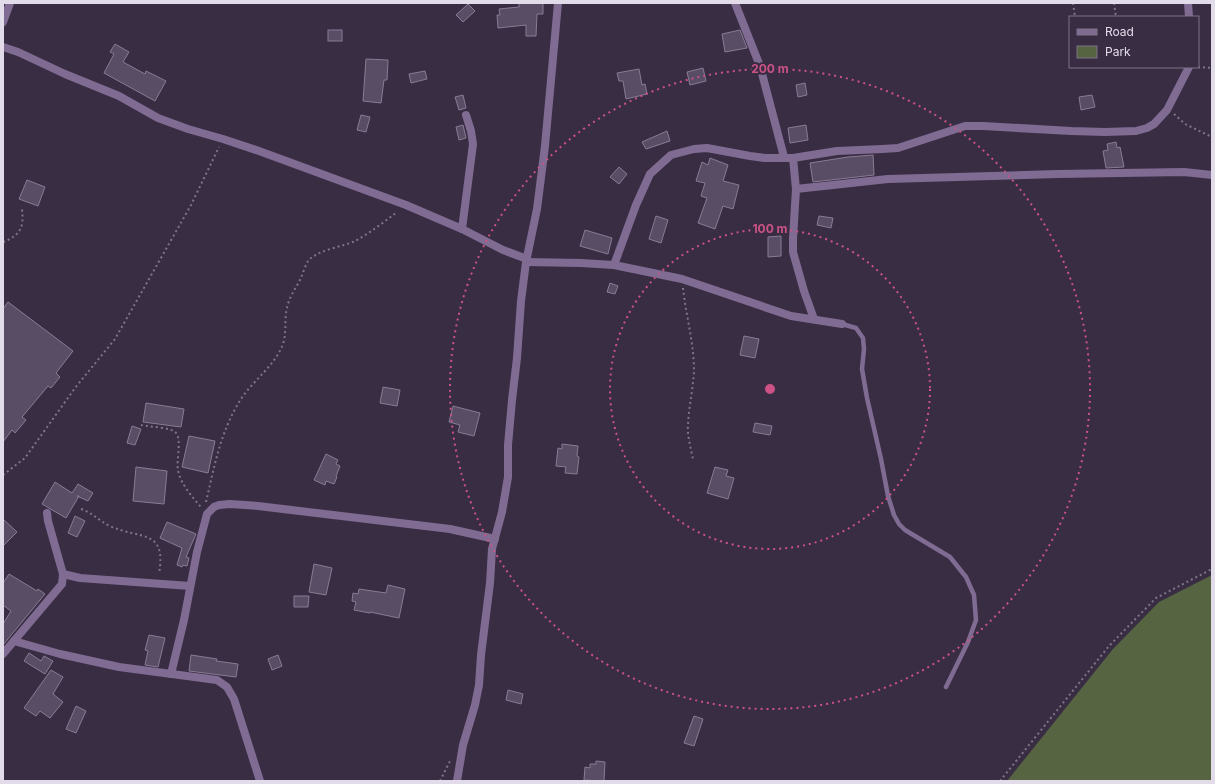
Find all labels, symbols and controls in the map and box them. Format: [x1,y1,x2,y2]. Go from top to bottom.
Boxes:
legend [1069,16,1199,68]
text: Road [1105,24,1134,39]
text: Park [1105,44,1131,59]
text: 200 m [751,61,789,76]
text: 100 m [752,221,788,236]
centre of rings [763,382,777,396]

